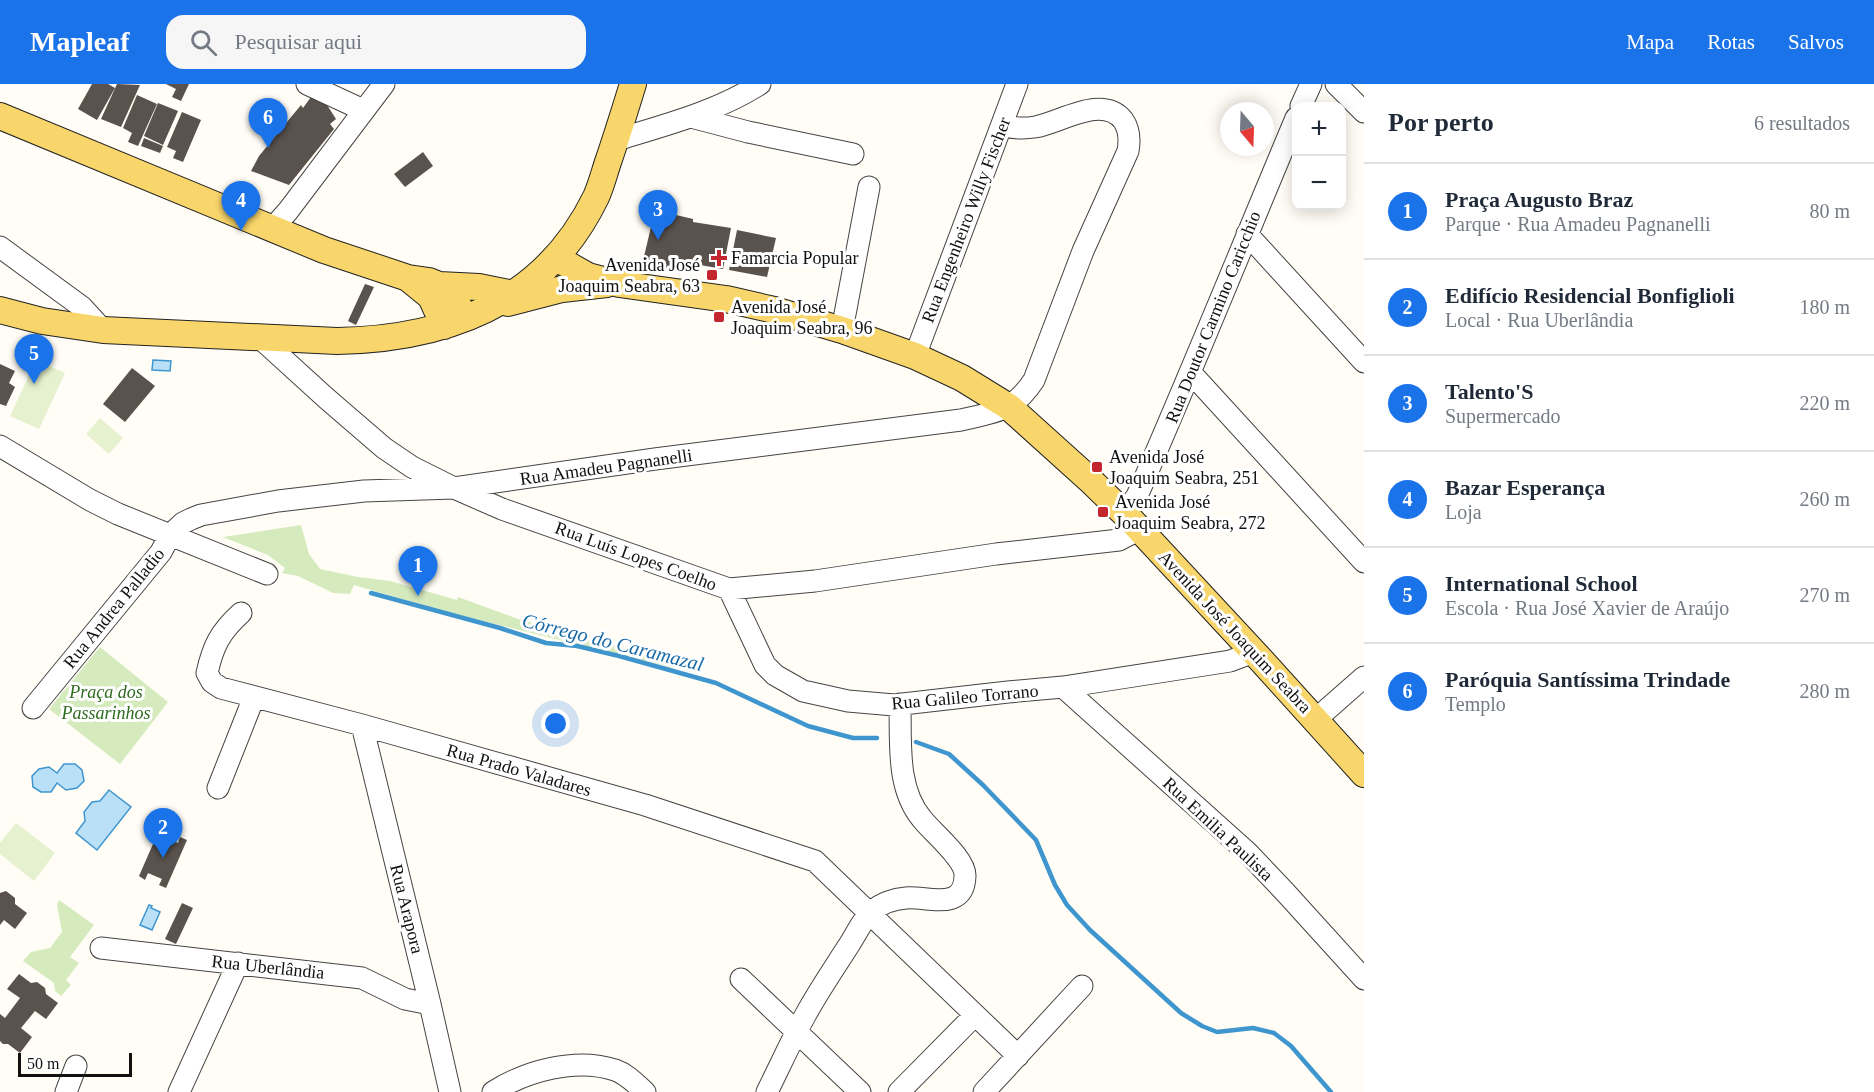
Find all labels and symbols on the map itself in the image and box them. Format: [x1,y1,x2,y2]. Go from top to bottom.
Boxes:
pin: 6 [248,98,288,148]
north arrow [1220,102,1274,156]
street label: Rua Engenheiro Willy Fischer [918,114,1014,326]
pin: 4 [222,182,260,231]
pin: 3 [638,190,678,240]
street label: Rua Doutor Carmino Caricchio [1161,208,1265,426]
place label: Famarcia Popular [731,248,858,268]
marker: Famarcia Popular [712,251,726,265]
place label: Avenida José Joaquim Seabra, 63 [559,255,700,296]
marker: Avenida José Joaquim Seabra, 63 [705,268,719,282]
place label: Avenida José Joaquim Seabra, 96 [731,297,872,338]
marker: Avenida José Joaquim Seabra, 96 [712,310,726,324]
pin: 5 [15,334,54,384]
street label: Rua Amadeu Pagnanelli [518,445,694,489]
place label: Avenida José Joaquim Seabra, 251 [1109,447,1259,488]
marker: Avenida José Joaquim Seabra, 251 [1090,460,1104,474]
place label: Avenida José Joaquim Seabra, 272 [1115,492,1265,533]
marker: Avenida José Joaquim Seabra, 272 [1096,505,1110,519]
street label: Rua Luís Lopes Coelho [552,517,720,595]
street label: Rua Andrea Palladio [59,544,169,672]
pin: 1 [398,546,438,596]
street label: Avenida José Joaquim Seabra [1155,547,1315,717]
water label: Córrego do Caramazal [520,609,706,676]
street label: Rua Galileo Torrano [891,681,1039,713]
park label: Praça dos Passarinhos [60,682,151,723]
your location [541,709,570,738]
street label: Rua Prado Valadares [444,740,594,800]
street label: Rua Emilia Paulista [1159,773,1277,885]
pin: 2 [144,808,182,858]
street label: Rua Arapora [386,862,428,956]
street label: Rua Uberlândia [211,951,325,983]
scale bar [18,1050,132,1078]

